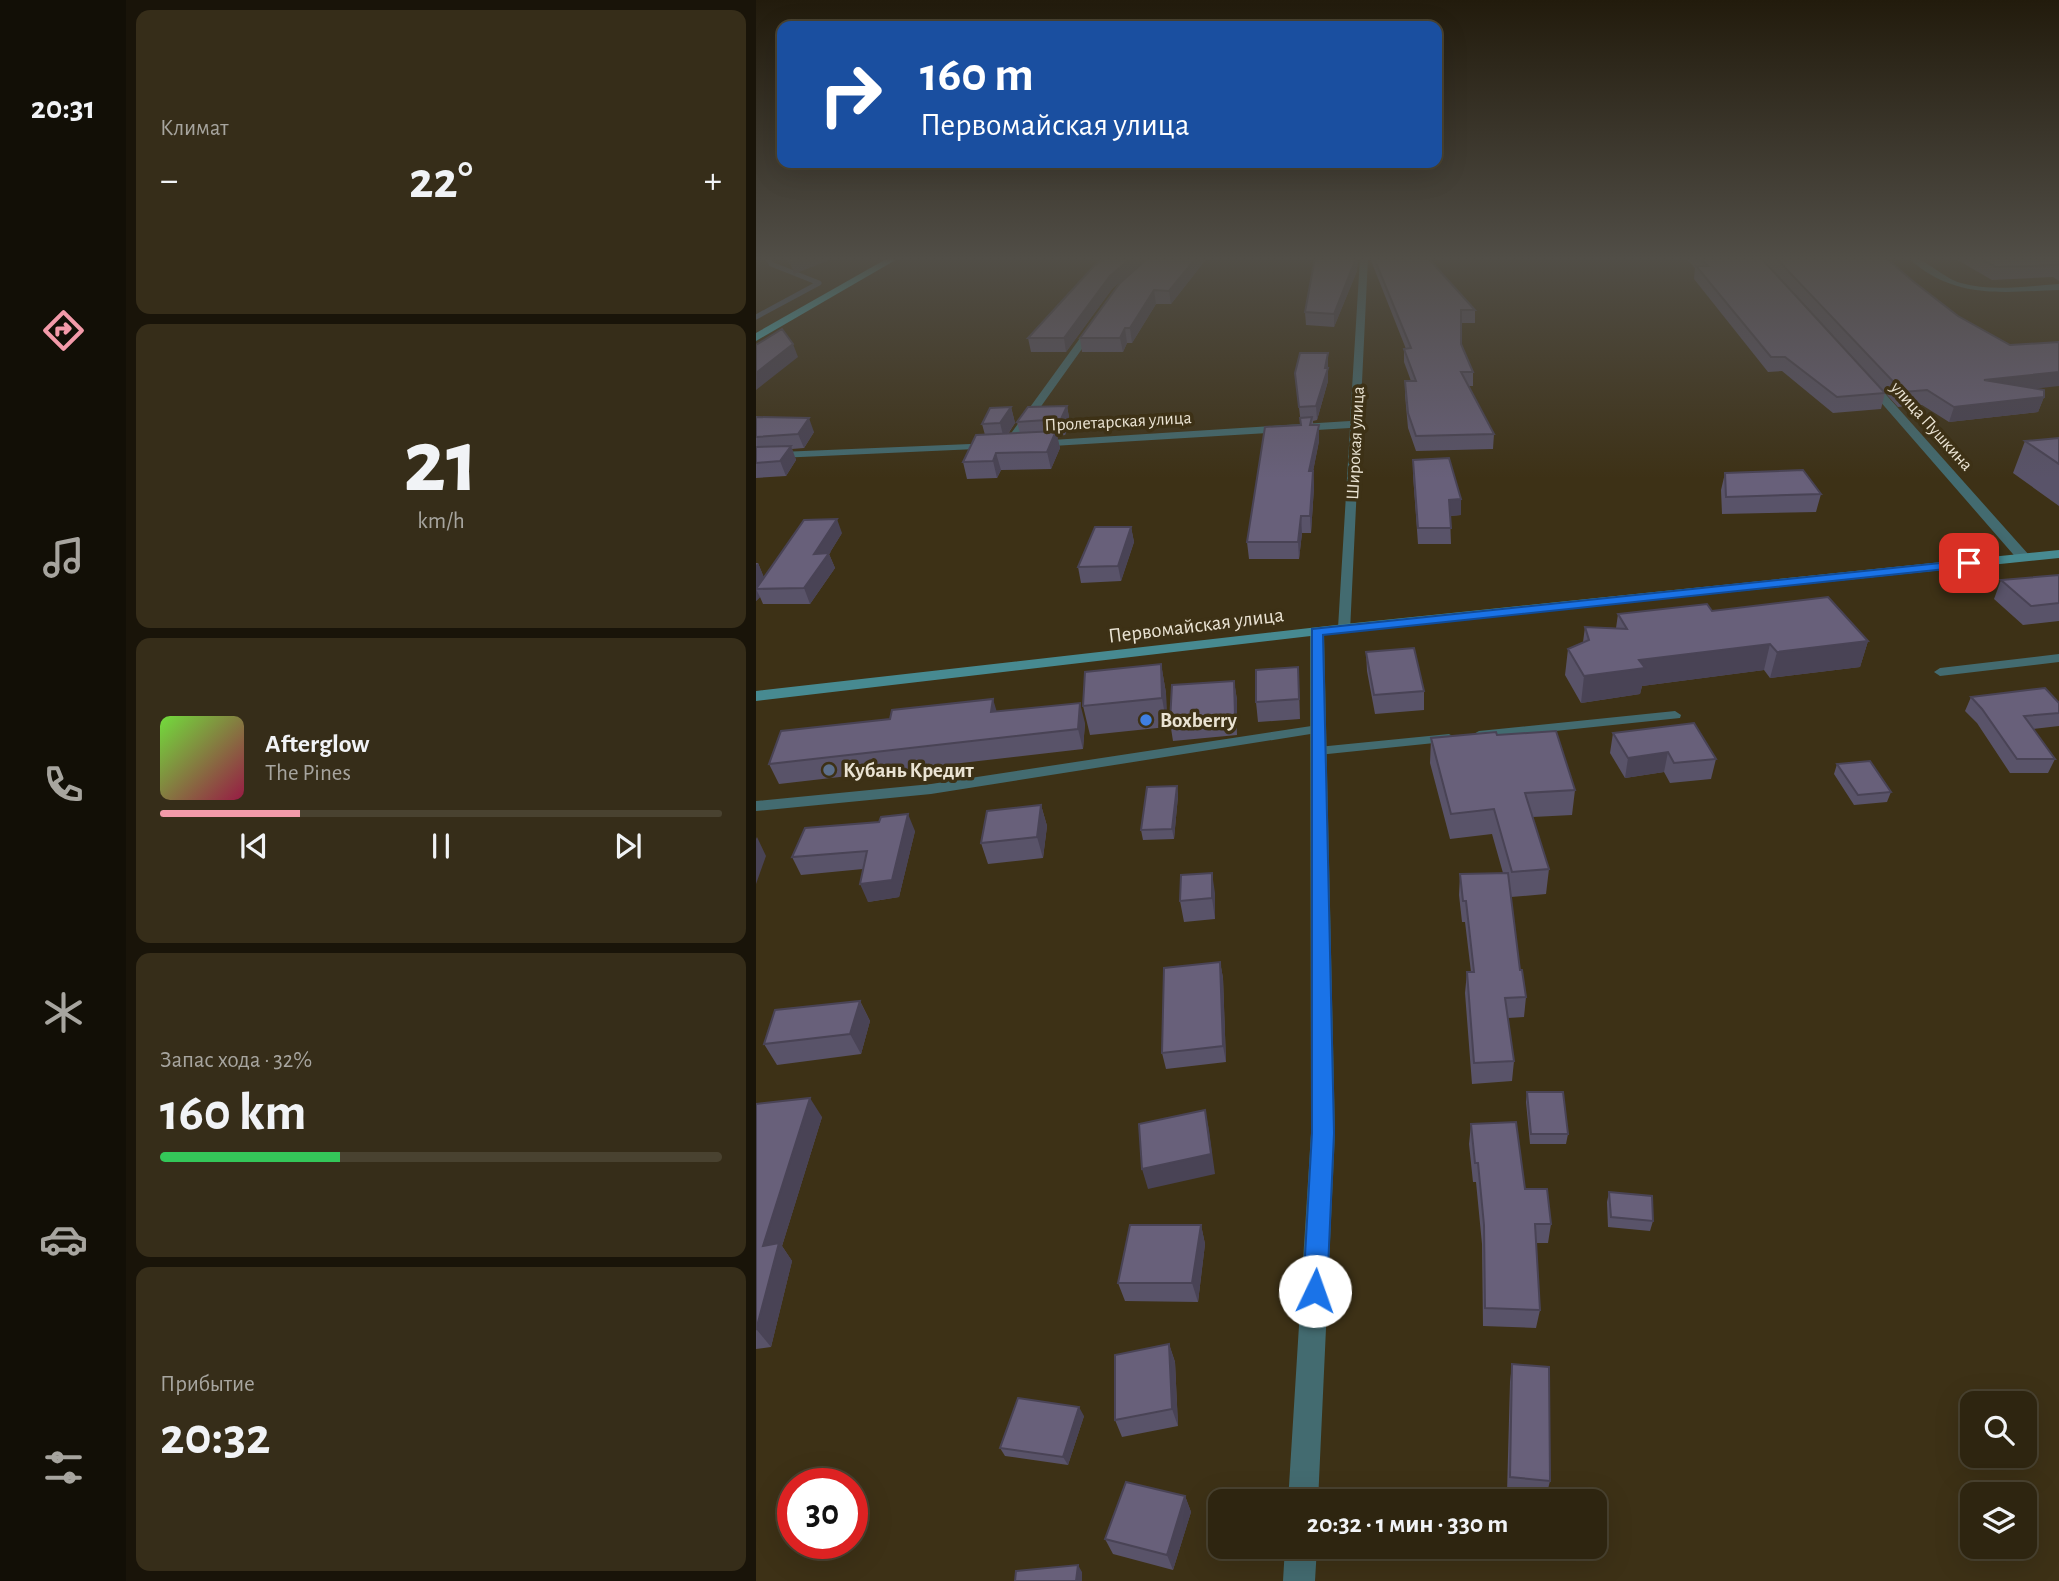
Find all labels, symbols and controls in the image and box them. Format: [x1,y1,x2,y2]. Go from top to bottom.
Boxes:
icon: right [805,49,896,140]
text: 160 m [920,51,1034,100]
text: 20:31 [31,92,95,124]
text: Первомайская улица [920,109,1190,141]
text: Климат [160,117,229,140]
text: 22° [409,155,473,207]
text: − [160,162,178,200]
text: + [704,162,722,200]
icon: directions [39,306,88,355]
street label: улица Пушкина [1886,378,1976,475]
street label: Широкая улица [1344,386,1368,500]
street label: Пролетарская улица [1044,409,1192,435]
text: 21 [403,417,479,508]
text: km/h [417,510,465,533]
icon: music [39,533,88,582]
pin [1939,533,1999,593]
icon: arrive [1950,544,1988,582]
street label: Первомайская улица [1107,604,1286,647]
place label: Boxberry [1160,710,1237,731]
marker: Boxberry [1138,712,1154,728]
text: Afterglow [265,731,369,757]
icon: phone [39,760,88,809]
place label: Кубань Кредит [843,760,975,781]
text: The Pines [265,762,351,785]
marker: Кубань Кредит [821,762,837,778]
icon: previous [235,827,273,865]
icon: pause [422,827,460,865]
icon: next [609,827,647,865]
icon: climate [39,988,88,1037]
text: Запас хода · 32% [160,1049,312,1072]
text: 160 km [160,1087,306,1139]
icon: car [39,1215,88,1264]
position arrow [1278,1254,1352,1328]
text: Прибытие [160,1373,255,1396]
map controls [1960,1391,2037,1559]
button: search [1960,1391,2037,1468]
text: 20:32 [160,1411,270,1463]
icon: filters [39,1443,88,1492]
speed limit sign: 30 [777,1468,868,1559]
button: layers [1960,1482,2037,1559]
text: 20:32 · 1 мин · 330 m [1307,1511,1508,1537]

